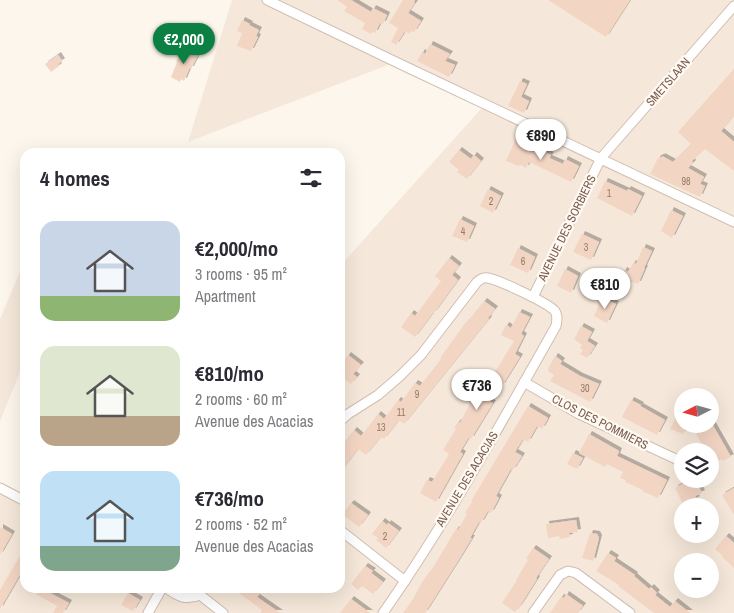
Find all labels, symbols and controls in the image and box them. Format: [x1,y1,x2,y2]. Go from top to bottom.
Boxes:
pin: €2,000 [143,22,225,65]
text: €2,000 [164,28,204,50]
street label: SMETSLAAN [642,54,694,110]
pin: €890 [511,119,571,161]
text: €890 [526,124,556,146]
text: 4 homes [40,164,110,193]
icon: filters [297,164,325,192]
street label: AVENUE DES SORBIERS [534,172,600,285]
house number: 98 [681,175,691,188]
house number: 1 [607,187,612,200]
house number: 2 [489,195,494,208]
house number: 4 [461,225,466,238]
text: €2,000/mo [195,234,278,263]
icon: home [80,241,140,301]
house number: 3 [584,241,589,254]
house number: 6 [521,255,526,268]
text: 3 rooms · 95 m² [195,263,287,285]
pin: €810 [575,268,635,310]
text: €810 [590,273,620,295]
text: Apartment [195,285,256,307]
text: €810/mo [195,359,264,388]
icon: home [80,366,140,426]
pin: €736 [447,368,507,411]
text: €736 [462,374,492,396]
house number: 30 [580,382,590,395]
text: 2 rooms · 60 m² [195,388,287,410]
house number: 9 [415,388,420,401]
north arrow [674,388,719,432]
map controls [674,388,719,598]
street label: CLOS DES POMMIERS [549,391,651,453]
house number: 11 [397,406,406,419]
text: Avenue des Acacias [195,410,314,432]
house number: 13 [376,421,386,434]
street label: AVENUE DES ACACIAS [432,428,502,530]
button: layers [674,443,719,488]
text: €736/mo [195,484,264,513]
icon: home [80,491,140,551]
button: + [674,498,719,543]
text: 2 rooms · 52 m² [195,513,287,535]
house number: 2 [383,530,388,543]
text: Avenue des Acacias [195,535,314,557]
button: − [674,553,719,598]

